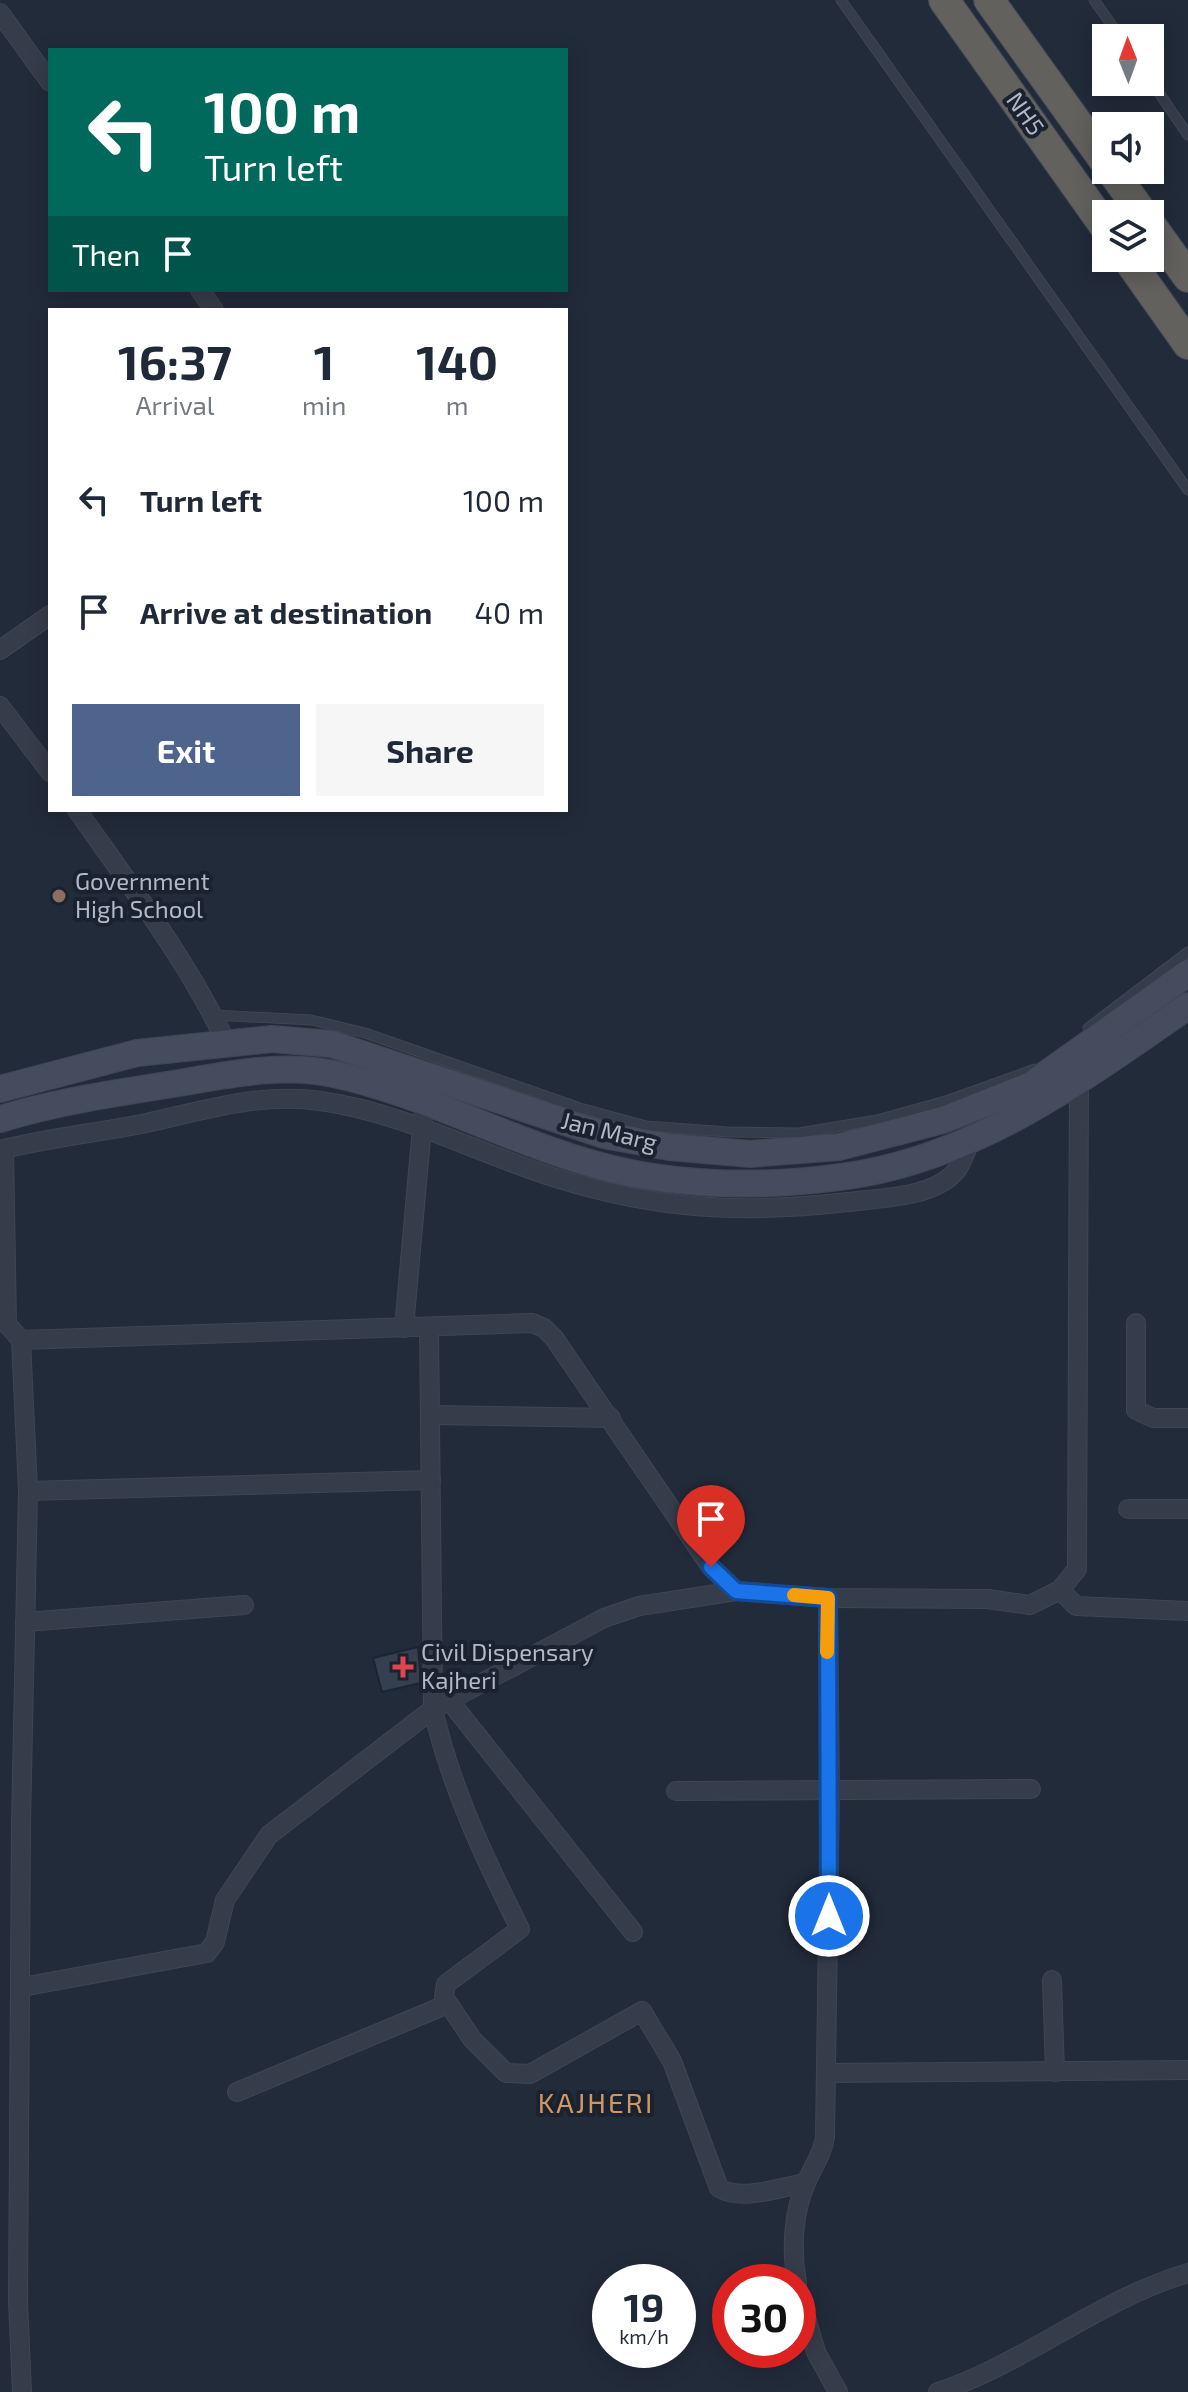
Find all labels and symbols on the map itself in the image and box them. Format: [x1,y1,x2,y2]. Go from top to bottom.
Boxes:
north arrow [1092,24,1164,96]
street label: NH5 [1001,86,1051,140]
place label: Government High School [75,866,210,923]
marker: Government High School [50,887,68,905]
street label: Jan Marg [558,1105,660,1156]
pin [677,1485,745,1567]
place label: Civil Dispensary Kajheri [421,1637,594,1694]
marker: Civil Dispensary Kajheri [392,1656,414,1678]
position arrow [787,1874,871,1958]
district label: KAJHERI [538,2085,654,2119]
speed limit sign: 30 [712,2264,816,2368]

